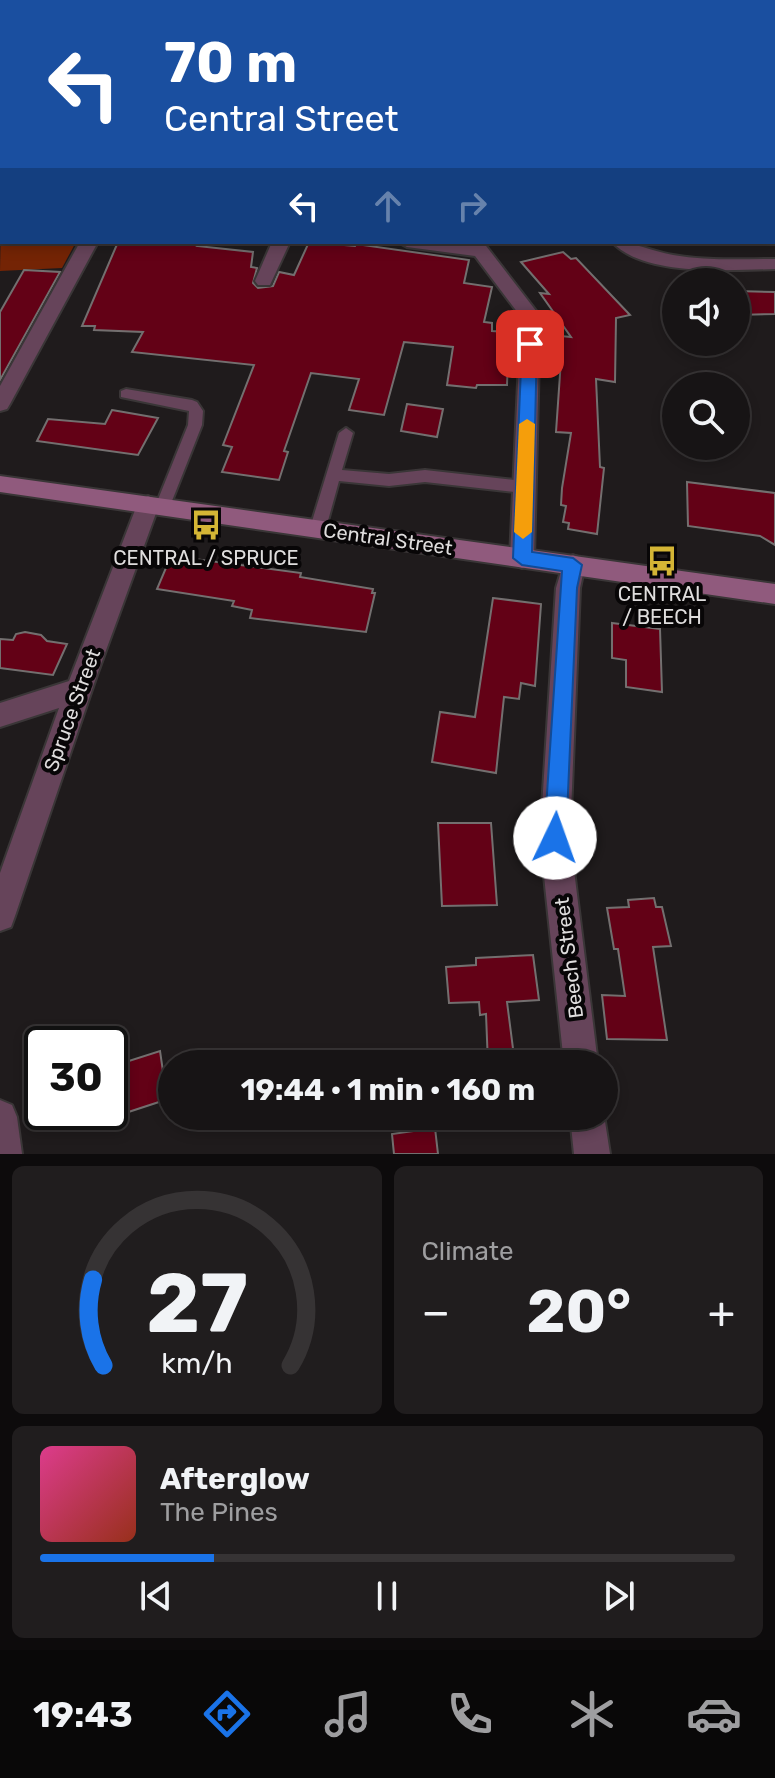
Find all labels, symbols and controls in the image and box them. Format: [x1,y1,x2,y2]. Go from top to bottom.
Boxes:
text: 70 m [164,30,297,96]
icon: left [32,32,136,136]
text: Central Street [164,97,399,140]
icon: left [282,184,326,228]
icon: ahead [366,184,410,228]
icon: right [450,184,494,228]
map controls [662,268,750,460]
button: sound [662,268,750,356]
pin [496,310,564,378]
icon: arrive [508,322,552,366]
button: search [662,372,750,460]
bus stop icon: CENTRAL / SPRUCE [189,508,223,542]
street label: Central Street [322,518,454,560]
bus stop icon: CENTRAL / BEECH [645,544,679,578]
place label: CENTRAL / SPRUCE [113,546,299,570]
place label: CENTRAL / BEECH [618,582,706,629]
street label: Spruce Street [39,645,105,775]
position arrow [513,796,597,880]
street label: Beech Street [550,896,588,1020]
speed limit sign: 30 [24,1026,128,1130]
text: 19:44 · 1 min · 160 m [241,1072,535,1108]
text: Climate [422,1236,514,1267]
text: 27 [146,1254,248,1353]
text: 20° [527,1276,631,1347]
text: − [422,1286,450,1338]
text: + [708,1286,735,1338]
text: km/h [161,1346,232,1380]
text: Afterglow [160,1461,310,1497]
text: The Pines [160,1497,278,1528]
icon: previous [134,1574,178,1618]
icon: pause [365,1574,409,1618]
icon: next [597,1574,641,1618]
icon: directions [199,1686,255,1742]
icon: music [320,1686,376,1742]
icon: phone [442,1686,498,1742]
icon: climate [564,1686,620,1742]
icon: car [686,1686,742,1742]
text: 19:43 [33,1693,133,1736]

